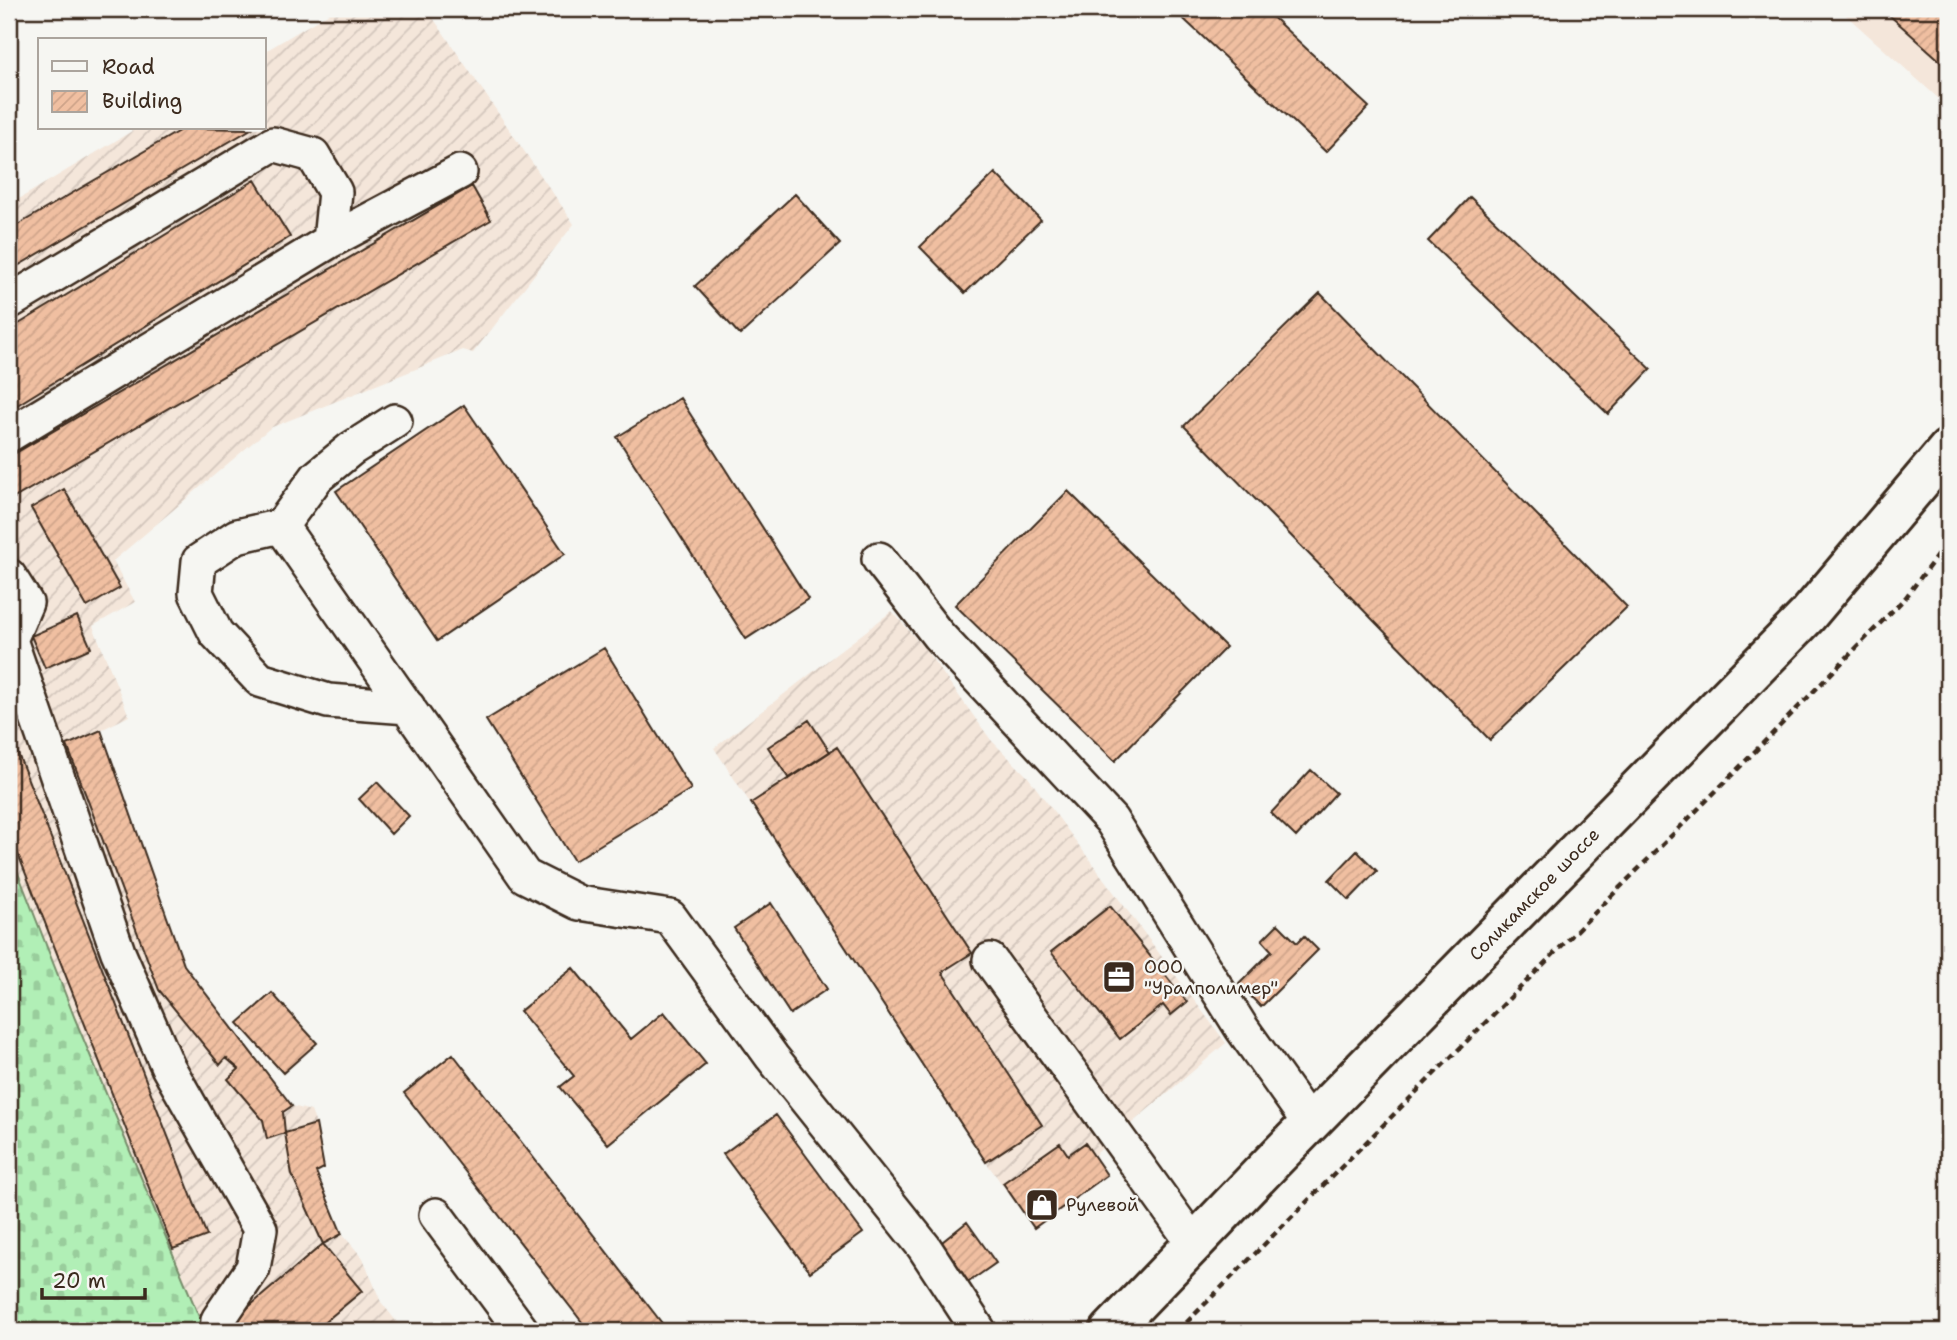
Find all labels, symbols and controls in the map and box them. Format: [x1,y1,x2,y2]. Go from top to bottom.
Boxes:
legend [38,38,266,130]
text: Road [102,53,155,81]
text: Building [102,87,182,115]
street label: Соликамское шоссе [1464,823,1605,966]
place label: OOO "Уралполимер" [1144,955,1278,1000]
office icon: OOO "Уралполимер" [1100,958,1138,996]
shop icon: Рулевой [1023,1186,1061,1224]
place label: Рулевой [1066,1193,1139,1217]
scale bar [42,1256,145,1300]
text: 20 m [52,1267,106,1295]

